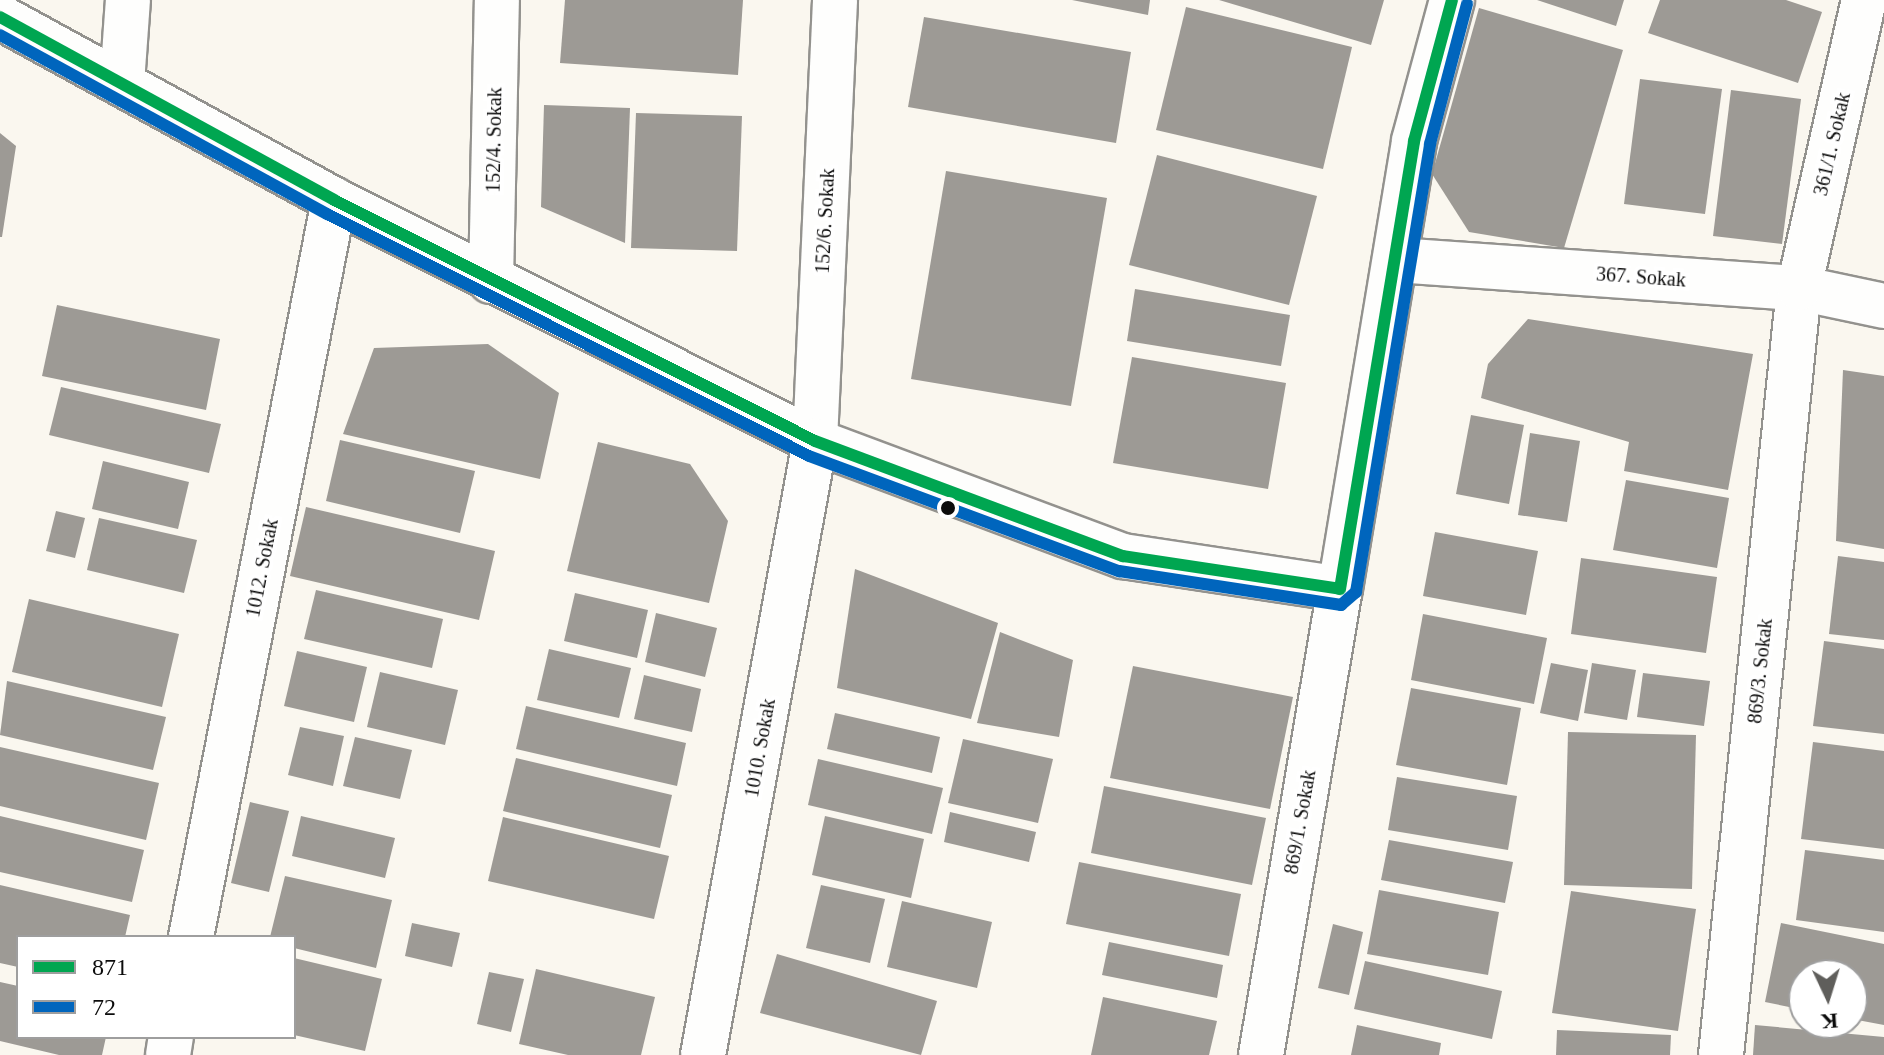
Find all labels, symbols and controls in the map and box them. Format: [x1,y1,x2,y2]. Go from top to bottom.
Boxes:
street label: 152/4. Sokak [481,87,507,193]
street label: 361/1. Sokak [1808,90,1856,198]
street label: 152/6. Sokak [810,168,840,274]
street label: 367. Sokak [1595,262,1687,292]
unlabelled marker [940,500,956,516]
street label: 1012. Sokak [241,517,283,619]
street label: 869/3. Sokak [1743,617,1777,725]
street label: 1010. Sokak [739,697,781,799]
street label: 869/1. Sokak [1279,768,1321,876]
legend [16,935,296,1039]
text: 871 [92,954,128,980]
north arrow [1788,959,1868,1039]
text: 72 [92,994,116,1020]
text: K [1820,1008,1839,1035]

